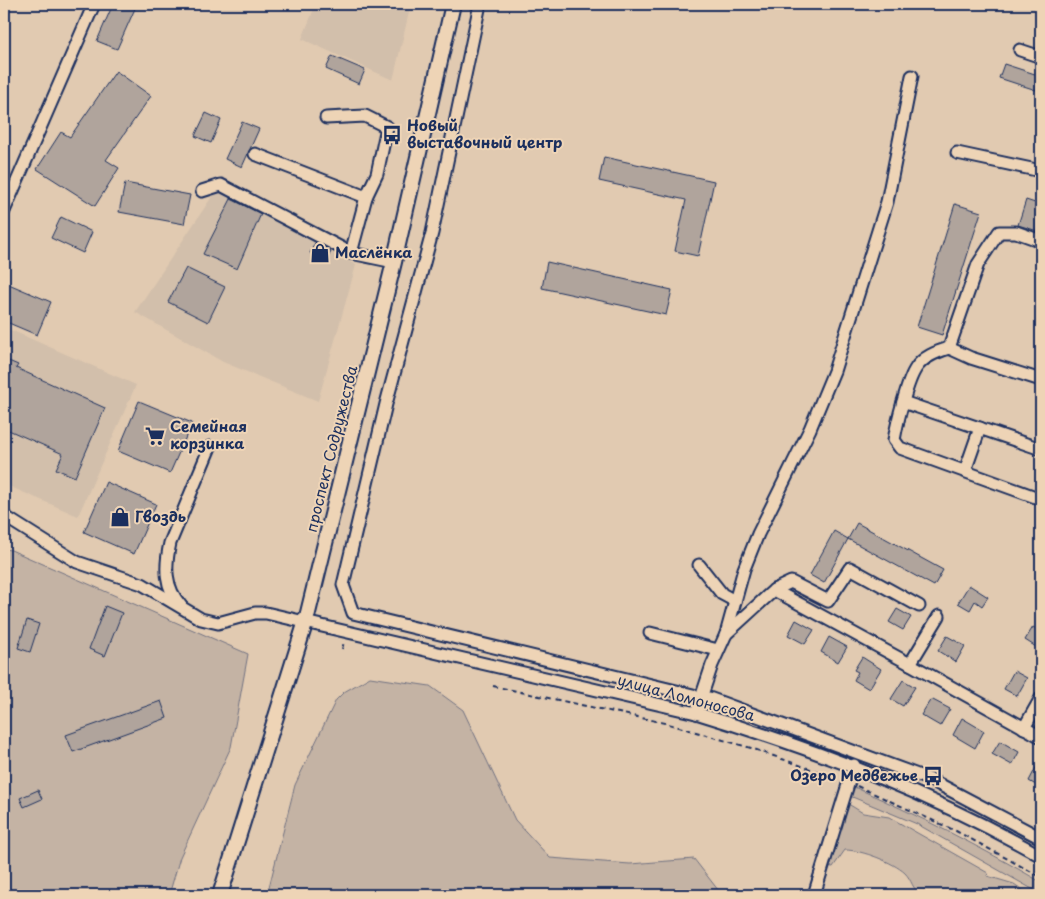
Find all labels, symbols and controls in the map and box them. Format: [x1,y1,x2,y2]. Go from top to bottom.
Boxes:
place label: Новый выставочный центр [407,113,562,153]
bus stop icon: Новый выставочный центр [381,124,403,146]
place label: Маслёнка [335,240,413,263]
shop icon: Маслёнка [309,242,331,264]
street label: проспект Содружества [299,362,363,534]
place label: Семейная корзинка [170,414,247,454]
supermarket icon: Семейная корзинка [144,425,166,447]
place label: Гвоздь [135,504,186,527]
shop icon: Гвоздь [109,506,131,528]
street label: улица Ломоносова [615,667,758,726]
place label: Озеро Медвежье [790,763,918,786]
bus stop icon: Озеро Медвежье [922,765,944,787]

